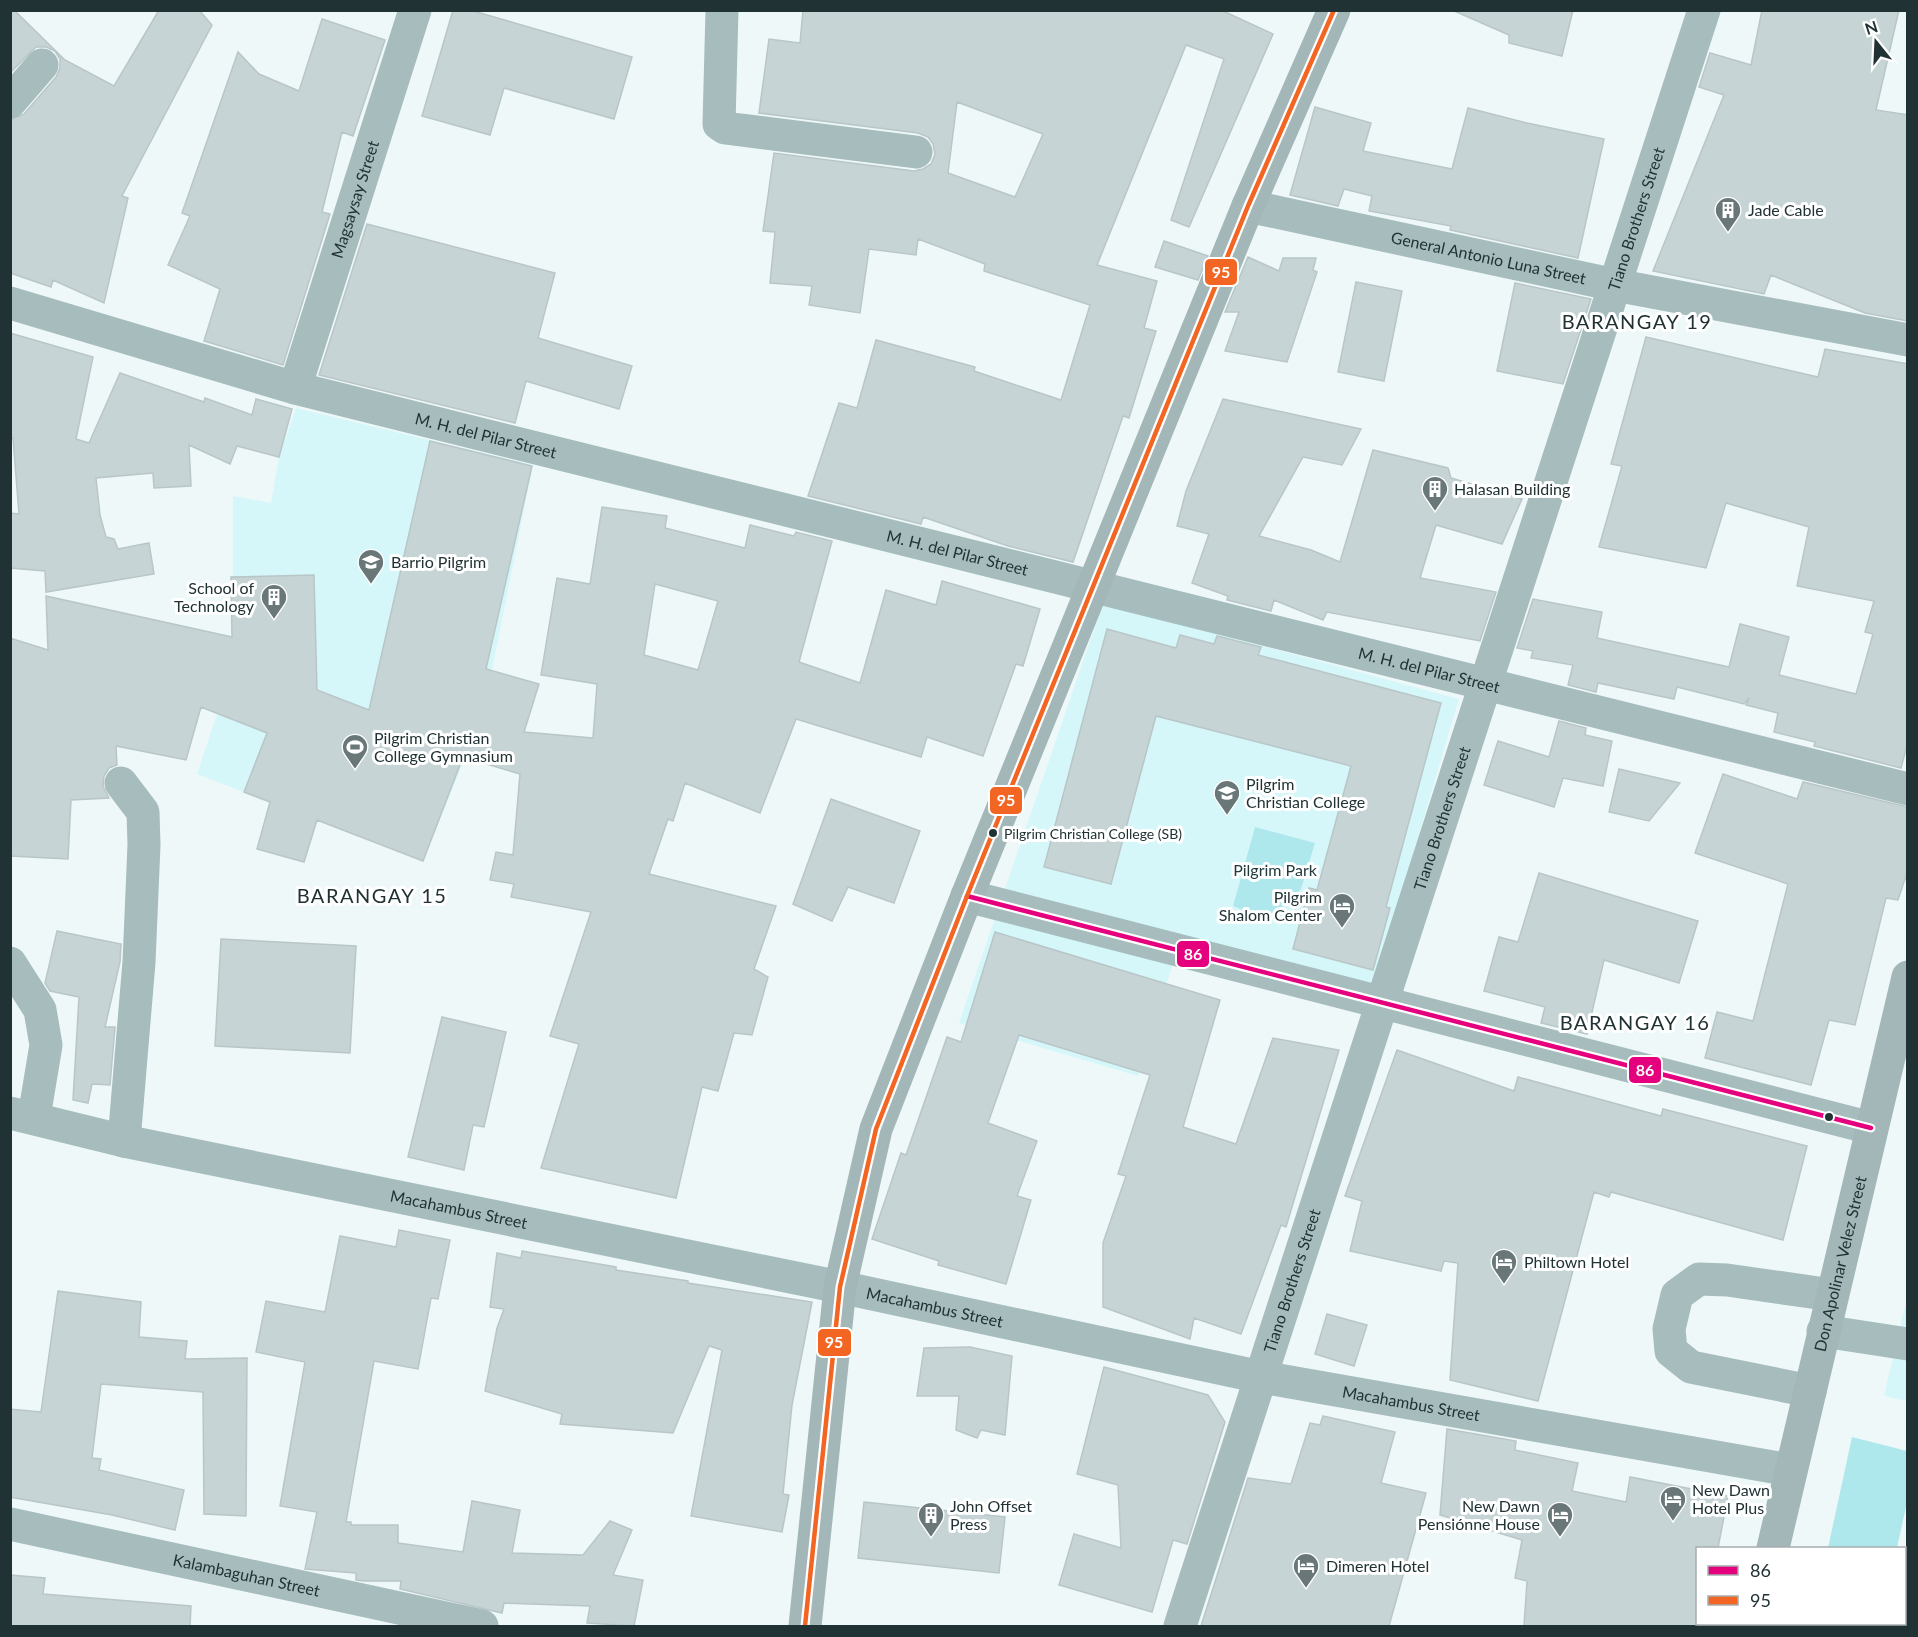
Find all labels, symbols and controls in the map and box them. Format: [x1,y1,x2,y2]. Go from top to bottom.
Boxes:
north arrow [1846,12,1906,72]
text: N [1862,16,1880,38]
street label: Magsaysay Street [327,138,382,260]
street label: Tiano Brothers Street [1604,144,1668,293]
building icon: Jade Cable [1713,195,1743,233]
place label: Jade Cable [1748,200,1824,219]
street label: General Antonio Luna Street [1389,227,1588,288]
line badge: 95 [1204,258,1238,286]
text: 95 [1212,262,1230,281]
district label: BARANGAY 19 [1562,309,1712,333]
street label: M. H. del Pilar Street [413,408,559,462]
building icon: Halasan Building [1420,474,1450,512]
place label: Halasan Building [1454,479,1570,498]
street label: M. H. del Pilar Street [885,525,1030,579]
school or university icon: Barrio Pilgrim [356,547,386,585]
place label: Barrio Pilgrim [391,552,486,571]
place label: School of Technology [174,578,255,615]
building icon: School of Technology [259,582,289,620]
street label: M. H. del Pilar Street [1356,643,1502,696]
place label: Pilgrim Christian College Gymnasium [374,728,513,765]
sports icon: Pilgrim Christian College Gymnasium [340,732,370,770]
street label: Tiano Brothers Street [1409,744,1474,893]
place label: Pilgrim Christian College [1246,774,1365,811]
school or university icon: Pilgrim Christian College [1212,778,1242,816]
line badge: 95 [989,786,1023,815]
text: 95 [997,790,1015,809]
place label: Pilgrim Christian College (SB) [1004,825,1182,842]
marker: Pilgrim Christian College (SB) [987,827,999,839]
park label: Pilgrim Park [1233,860,1318,879]
district label: BARANGAY 15 [297,883,447,907]
place label: Pilgrim Shalom Center [1219,887,1322,924]
hotel icon: Pilgrim Shalom Center [1327,891,1357,929]
line badge: 86 [1176,940,1210,968]
text: 86 [1184,944,1202,963]
district label: BARANGAY 16 [1560,1010,1710,1034]
line badge: 86 [1628,1056,1662,1084]
text: 86 [1636,1060,1654,1079]
unlabelled marker [1823,1111,1835,1123]
street label: Don Apolinar Velez Street [1810,1174,1870,1353]
street label: Macahambus Street [389,1186,529,1232]
street label: Tiano Brothers Street [1259,1206,1324,1355]
hotel icon: Philtown Hotel [1489,1247,1519,1285]
place label: Philtown Hotel [1524,1252,1629,1271]
street label: Macahambus Street [865,1283,1005,1331]
line badge: 95 [817,1328,852,1357]
text: 95 [825,1332,843,1351]
street label: Macahambus Street [1341,1381,1482,1424]
place label: New Dawn Hotel Plus [1692,1480,1770,1517]
hotel icon: New Dawn Hotel Plus [1658,1484,1688,1522]
place label: John Offset Press [950,1496,1032,1533]
place label: New Dawn Pensiónne House [1418,1496,1540,1533]
building icon: John Offset Press [916,1500,946,1538]
hotel icon: New Dawn Pensiónne House [1545,1500,1575,1538]
legend [1696,1547,1906,1625]
street label: Kalambaguhan Street [171,1550,322,1600]
hotel icon: Dimeren Hotel [1291,1551,1321,1589]
place label: Dimeren Hotel [1326,1556,1429,1575]
text: 86 [1750,1559,1771,1581]
text: 95 [1750,1589,1771,1611]

